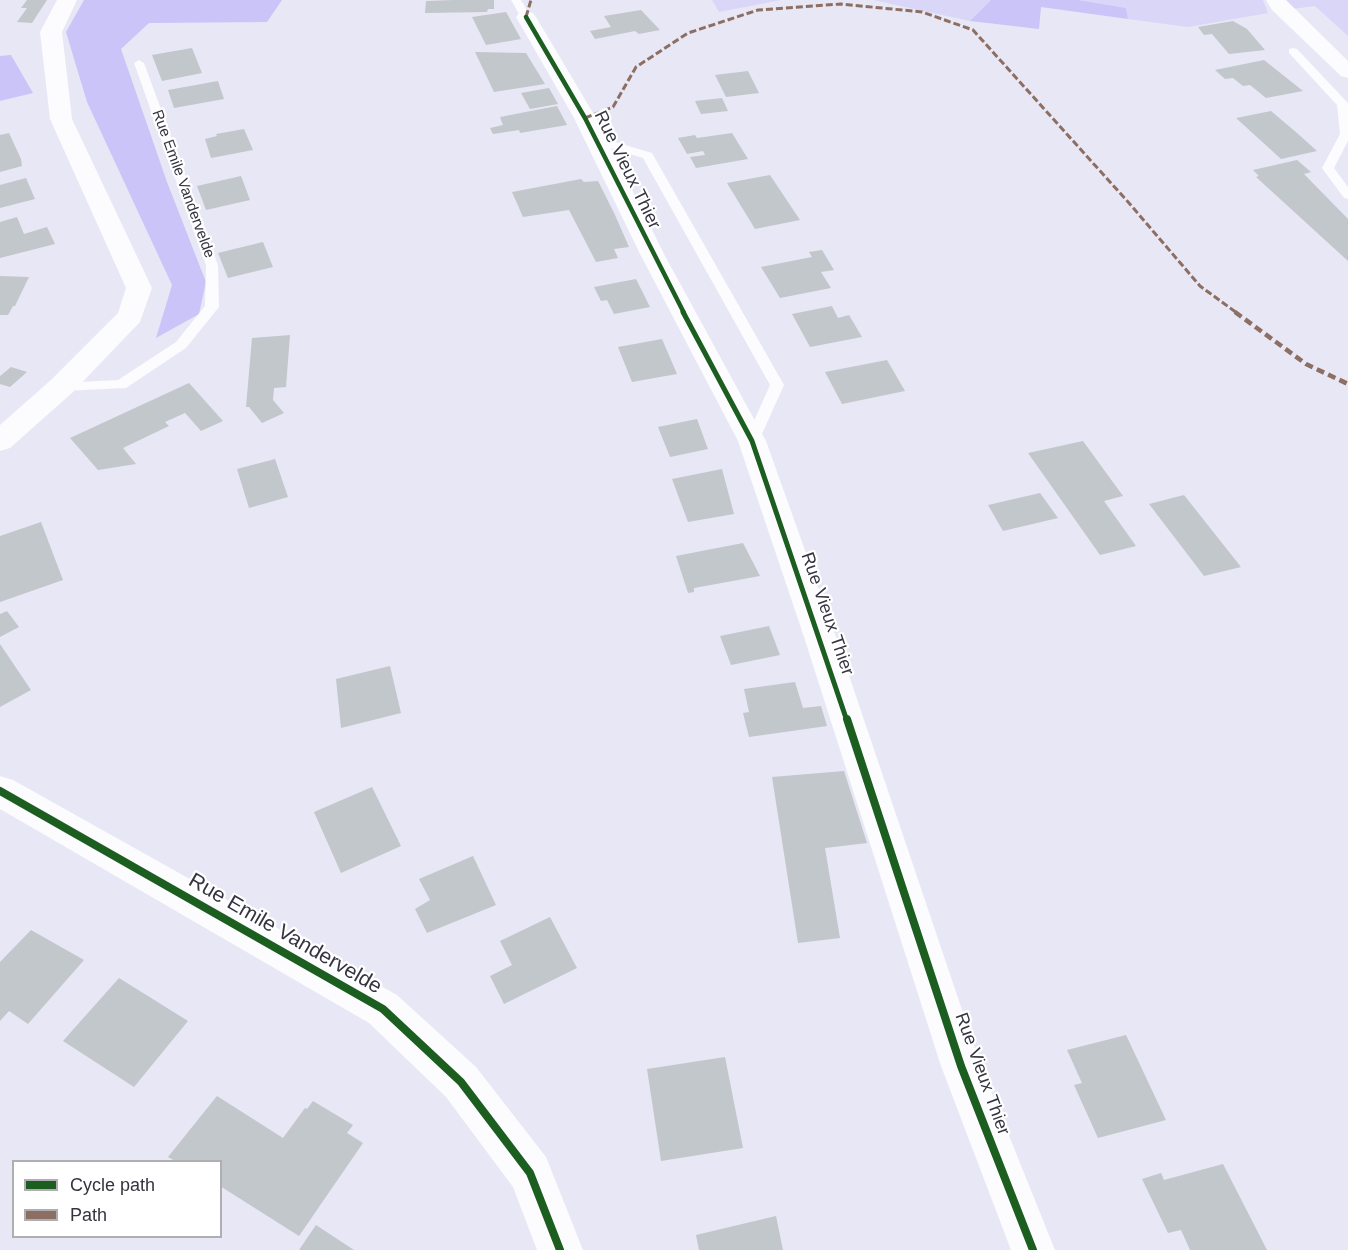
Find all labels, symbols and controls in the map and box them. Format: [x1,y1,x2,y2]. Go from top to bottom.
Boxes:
street label: Rue Emile Vandervelde [148,107,218,261]
street label: Rue Vieux Thier [589,107,665,233]
street label: Rue Vieux Thier [796,550,858,678]
street label: Rue Emile Vandervelde [184,868,386,1000]
street label: Rue Vieux Thier [950,1010,1014,1138]
legend [12,1160,222,1238]
text: Cycle path [70,1175,155,1195]
text: Path [70,1205,107,1225]

